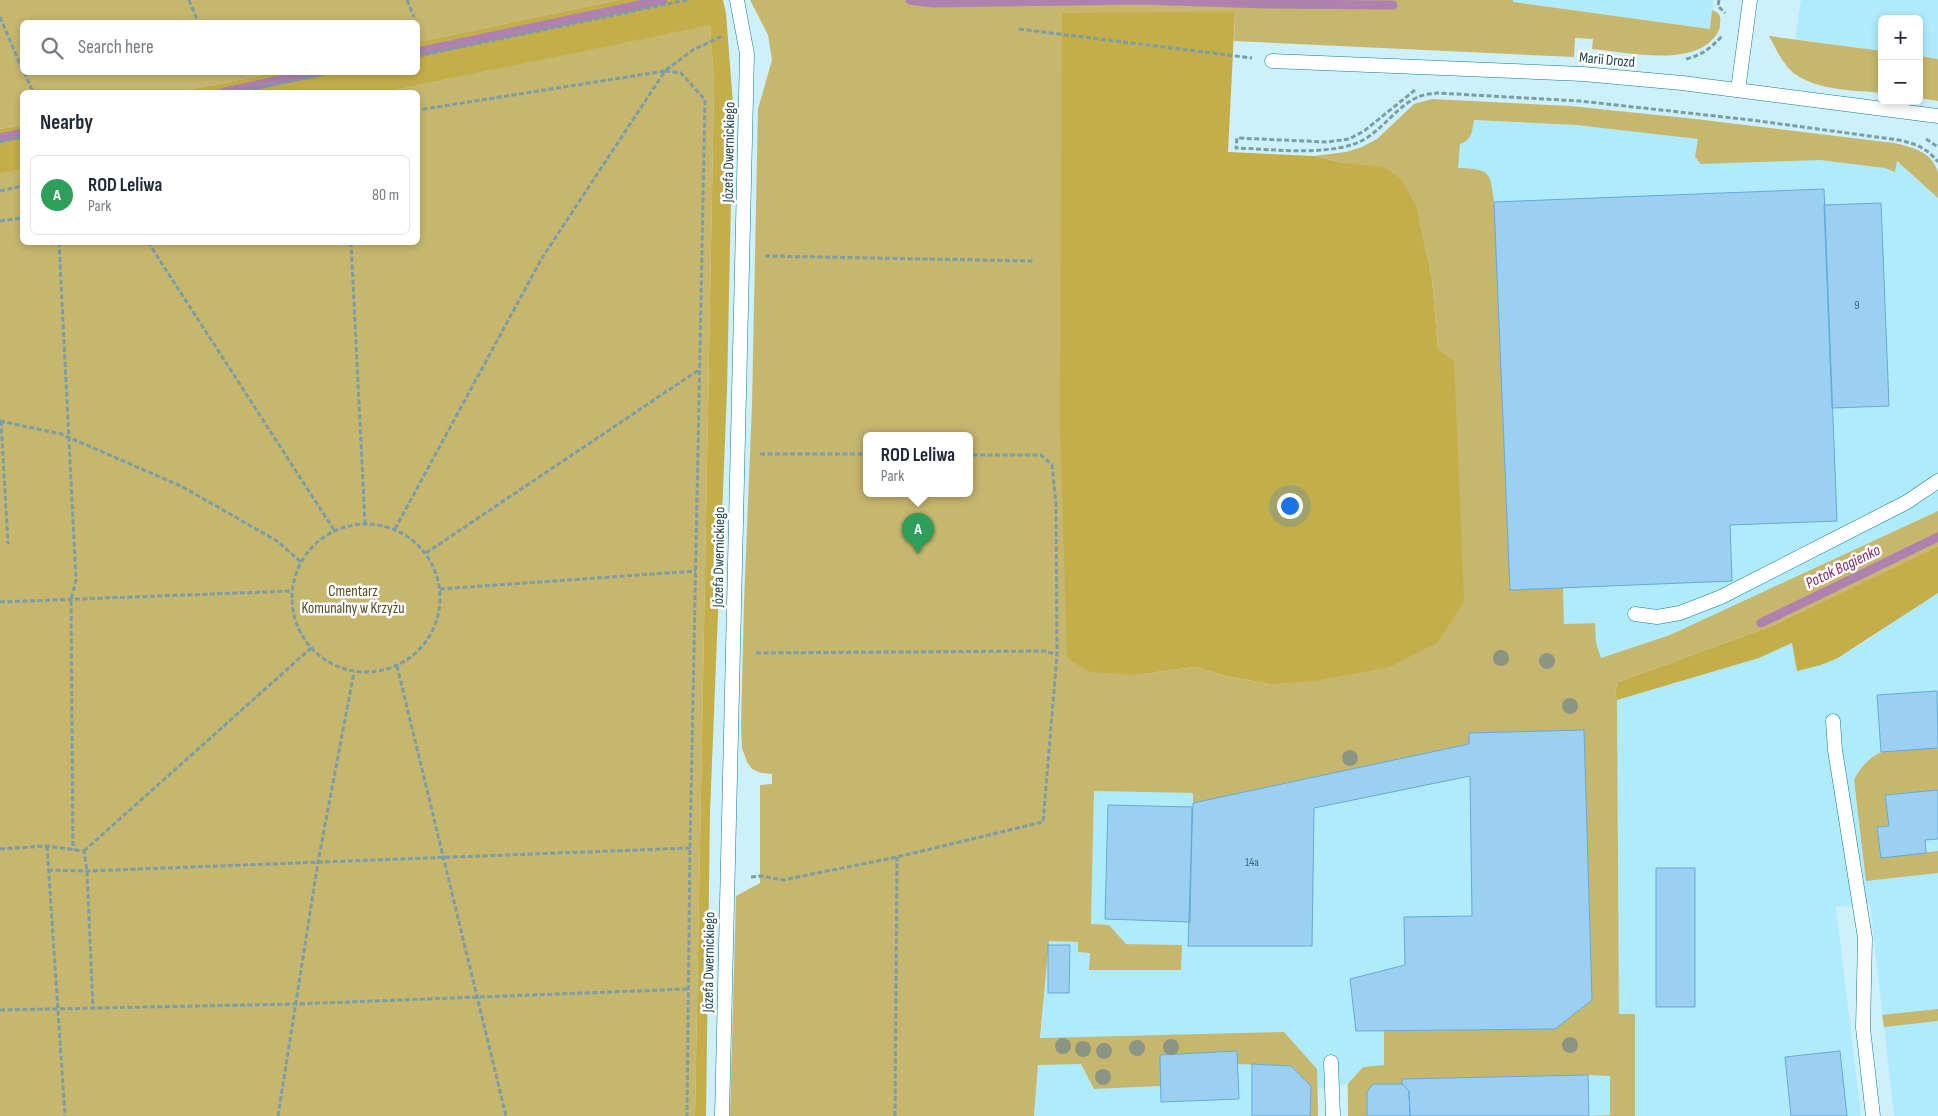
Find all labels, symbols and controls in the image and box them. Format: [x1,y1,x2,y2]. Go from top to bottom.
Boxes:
map controls [1878,15,1923,105]
button: + [1878,15,1923,60]
search box [20,20,420,75]
icon: search [38,34,66,62]
text: Search here [78,36,154,59]
street label: Marii Drozd [1578,48,1636,72]
button: − [1878,60,1923,105]
street label: Józefa Dwernickiego [719,101,739,204]
text: Nearby [40,110,93,135]
text: ROD Leliwa [88,174,162,197]
text: A [53,186,61,205]
text: 80 m [372,186,399,205]
text: Park [88,197,111,216]
house number: 9 [1854,298,1860,313]
popup [863,432,973,497]
text: ROD Leliwa [881,444,955,467]
text: Park [881,467,904,486]
your location [1277,493,1303,519]
street label: Józefa Dwernickiego [709,506,729,609]
pin: A [902,513,934,554]
water label: Potok Bagienko [1803,541,1884,593]
park label: Cmentarz Komunalny w Krzyżu [302,582,405,618]
house number: 14a [1245,855,1259,870]
street label: Józefa Dwernickiego [699,911,719,1014]

